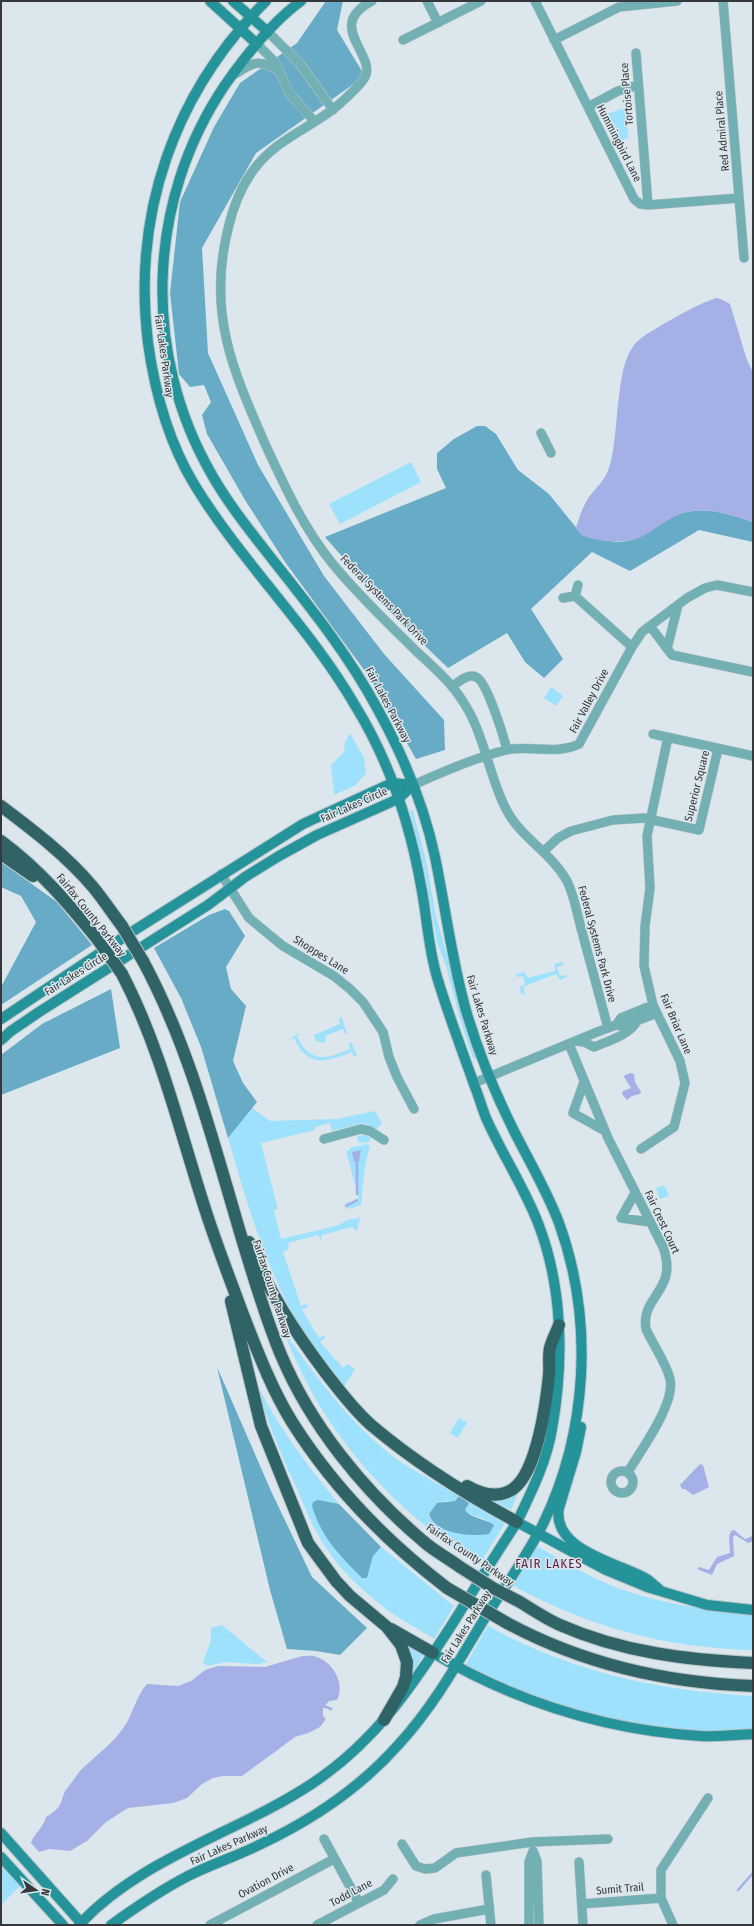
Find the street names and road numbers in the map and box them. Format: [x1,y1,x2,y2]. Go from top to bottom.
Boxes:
street label: Tortoise Place [618,62,636,126]
street label: Red Admiral Place [712,90,732,172]
street label: Hummingbird Lane [594,102,644,184]
street label: Fair Lakes Parkway [152,314,176,398]
street label: Federal Systems Park Drive [338,552,430,648]
street label: Fair Lakes Parkway [363,665,413,745]
street label: Fair Valley Drive [567,667,611,735]
street label: Superior Square [682,749,712,823]
street label: Fair Lakes Circle [319,785,389,825]
street label: Fairfax County Parkway [54,871,128,959]
street label: Federal Systems Park Drive [575,884,619,1004]
street label: Shoppes Lane [291,933,351,977]
street label: Fair Lakes Circle [42,950,110,998]
street label: Fair Lakes Parkway [464,973,500,1057]
street label: Fair Briar Lane [657,992,695,1056]
street label: Fair Crest Court [642,1188,683,1256]
street label: Fairfax County Parkway [250,1238,294,1340]
street label: Fairfax County Parkway [424,1521,516,1589]
street label: Fair Lakes Parkway [438,1588,494,1666]
street label: Fair Lakes Parkway [188,1822,270,1868]
street label: Ovation Drive [236,1861,296,1901]
street label: Todd Lane [328,1876,374,1910]
street label: Sumit Trail [596,1880,645,1898]

